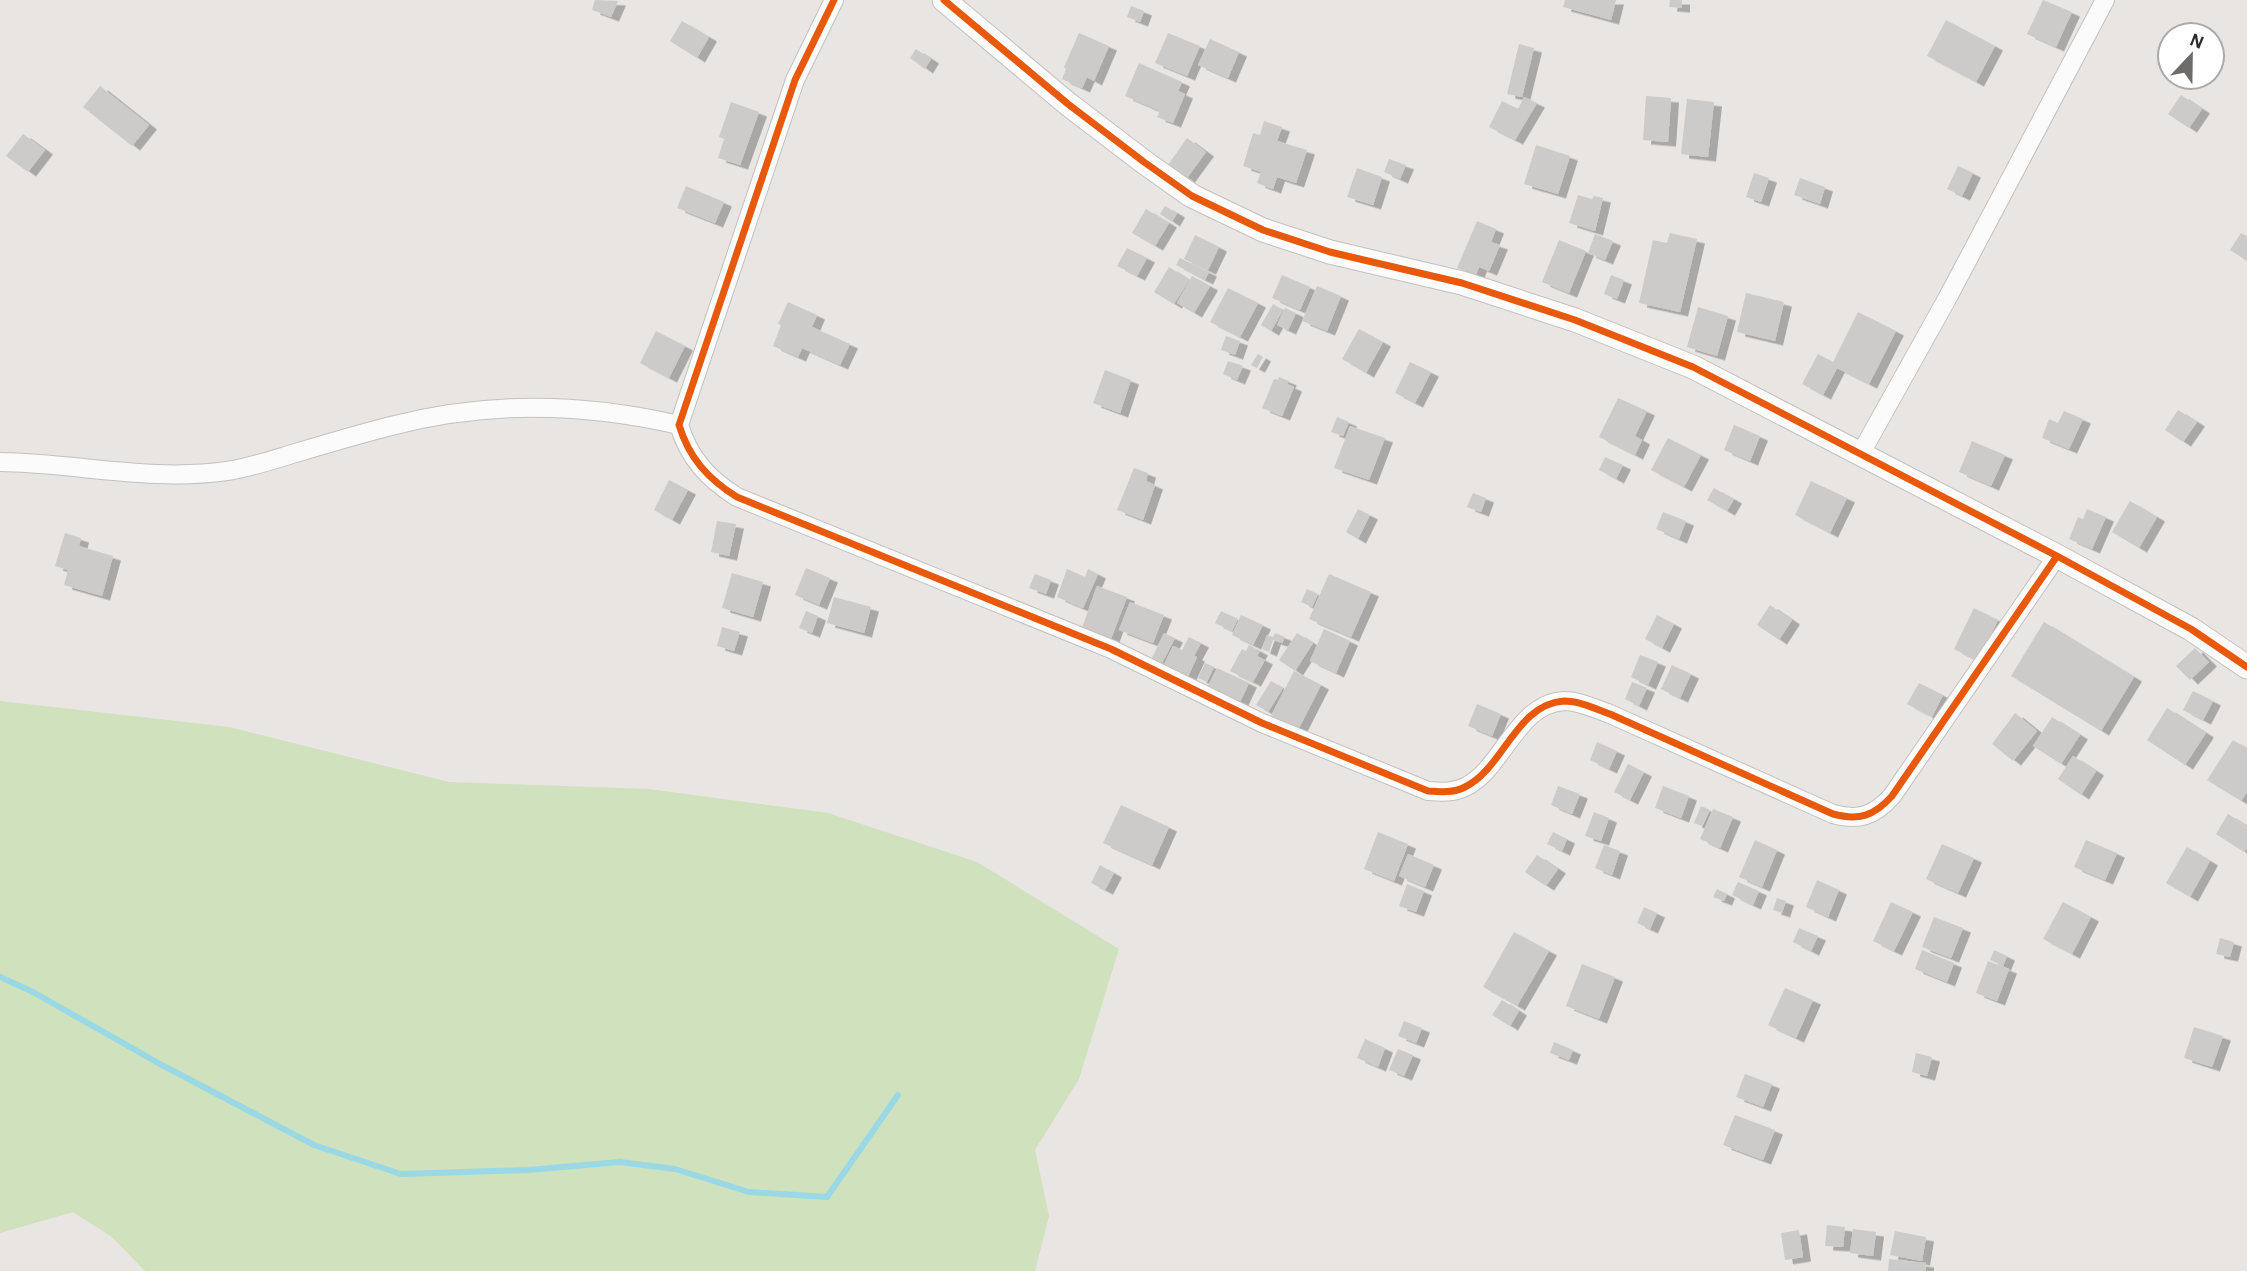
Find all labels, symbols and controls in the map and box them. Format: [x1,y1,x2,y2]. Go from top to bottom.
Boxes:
north arrow [2156,21,2226,91]
text: N [2187,30,2206,53]

